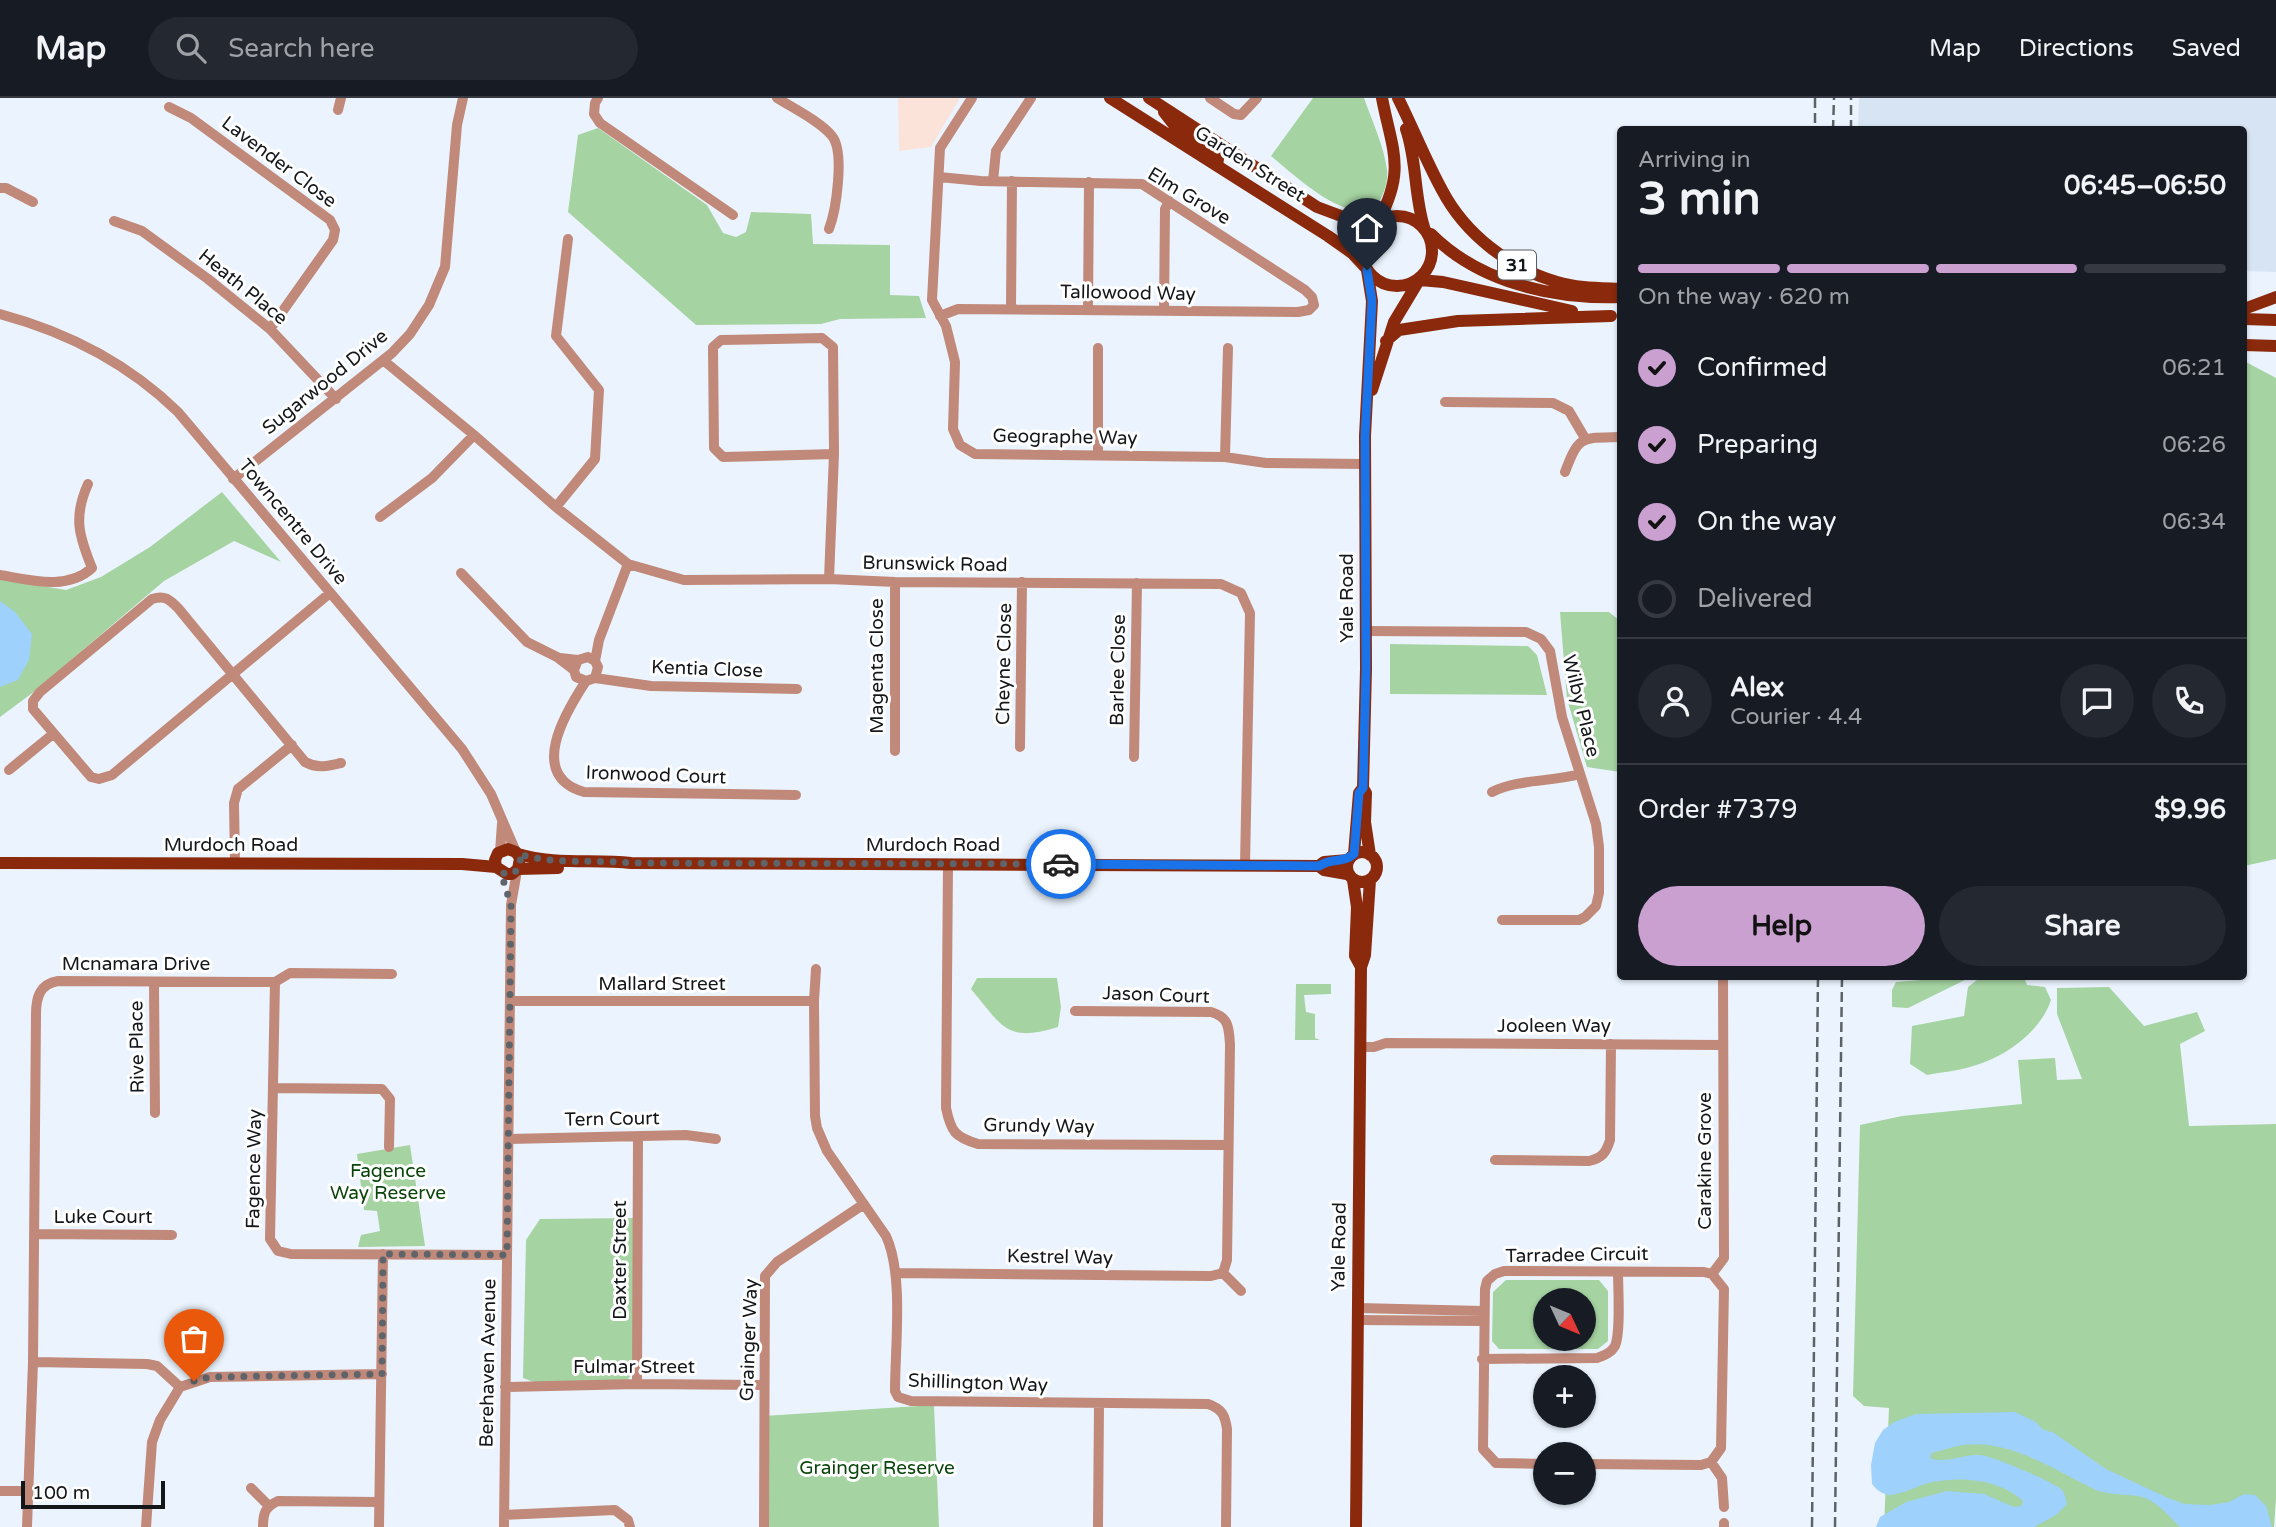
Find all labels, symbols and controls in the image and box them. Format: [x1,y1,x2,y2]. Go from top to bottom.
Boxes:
search box [148,17,638,80]
text: Map [35,29,106,68]
icon: search [172,29,210,67]
text: Search here [228,33,374,64]
text: Map [1929,34,1981,63]
text: Directions [2019,34,2134,63]
text: Saved [2172,34,2241,63]
street label: Lavender Close [217,112,341,212]
street label: Garden Street [1191,121,1309,207]
text: Arriving in [1638,146,1751,174]
street label: Elm Grove [1144,163,1234,229]
text: 06:45–06:50 [2064,170,2226,201]
text: 3 min [1638,172,1761,227]
pin [1337,198,1397,270]
icon: home [1348,209,1386,247]
street label: Heath Place [194,244,292,330]
road number: 31 [1498,250,1536,280]
street label: Tallowood Way [1060,281,1196,305]
text: On the way · 620 m [1638,283,1850,311]
street label: Sugarwood Drive [258,325,392,439]
icon: check [1638,349,1676,387]
text: Confirmed [1697,352,1827,383]
text: 06:21 [2162,354,2226,382]
street label: Geographe Way [992,425,1138,449]
icon: check [1638,426,1676,464]
text: Preparing [1697,429,1818,460]
text: 06:26 [2162,431,2226,459]
street label: Towncentre Drive [234,455,352,589]
icon: check [1638,503,1676,541]
text: On the way [1697,506,1837,537]
text: 06:34 [2162,508,2226,536]
street label: Brunswick Road [862,552,1008,576]
street label: Yale Road [1336,553,1358,643]
text: Delivered [1697,583,1813,614]
street label: Magenta Close [866,598,888,734]
street label: Cheyne Close [992,603,1016,725]
street label: Barlee Close [1106,614,1130,726]
street label: Wilby Place [1558,653,1604,759]
street label: Kentia Close [651,656,763,682]
button: person [1638,664,1712,738]
button: chat [2060,664,2134,738]
button: phone [2152,664,2226,738]
text: Alex [1730,672,1784,703]
text: Courier · 4.4 [1730,703,1862,731]
street label: Ironwood Court [585,762,727,788]
text: Order #7379 [1638,794,1798,825]
text: $9.96 [2154,794,2226,825]
courier [1026,829,1096,899]
street label: Murdoch Road [164,834,298,856]
street label: Murdoch Road [866,834,1000,856]
icon: car [1042,845,1080,883]
button: Help [1638,886,1925,966]
button: Share [1939,886,2226,966]
street label: Mcnamara Drive [62,953,210,975]
street label: Mallard Street [598,973,726,995]
street label: Jason Court [1102,982,1210,1008]
street label: Rive Place [125,1000,149,1094]
street label: Jooleen Way [1497,1015,1611,1037]
street label: Carakine Grove [1694,1092,1716,1230]
street label: Tern Court [564,1107,660,1131]
street label: Fagence Way [242,1109,266,1229]
street label: Grundy Way [983,1114,1095,1138]
park label: Fagence Way Reserve [330,1160,446,1204]
street label: Daxter Street [609,1200,631,1320]
street label: Yale Road [1327,1202,1351,1292]
street label: Luke Court [54,1206,152,1228]
street label: Tarradee Circuit [1505,1243,1649,1267]
street label: Kestrel Way [1007,1245,1113,1269]
street label: Berehaven Avenue [476,1278,500,1448]
street label: Grainger Way [736,1278,762,1402]
north arrow [1533,1288,1596,1351]
map controls [1533,1288,1596,1505]
pin [164,1309,224,1381]
icon: bag [175,1320,213,1358]
street label: Fulmar Street [573,1356,695,1378]
button: + [1533,1365,1596,1428]
street label: Shillington Way [908,1370,1048,1396]
button: − [1533,1442,1596,1505]
park label: Grainger Reserve [799,1457,955,1479]
scale bar [21,1478,164,1510]
text: 100 m [32,1482,90,1504]

